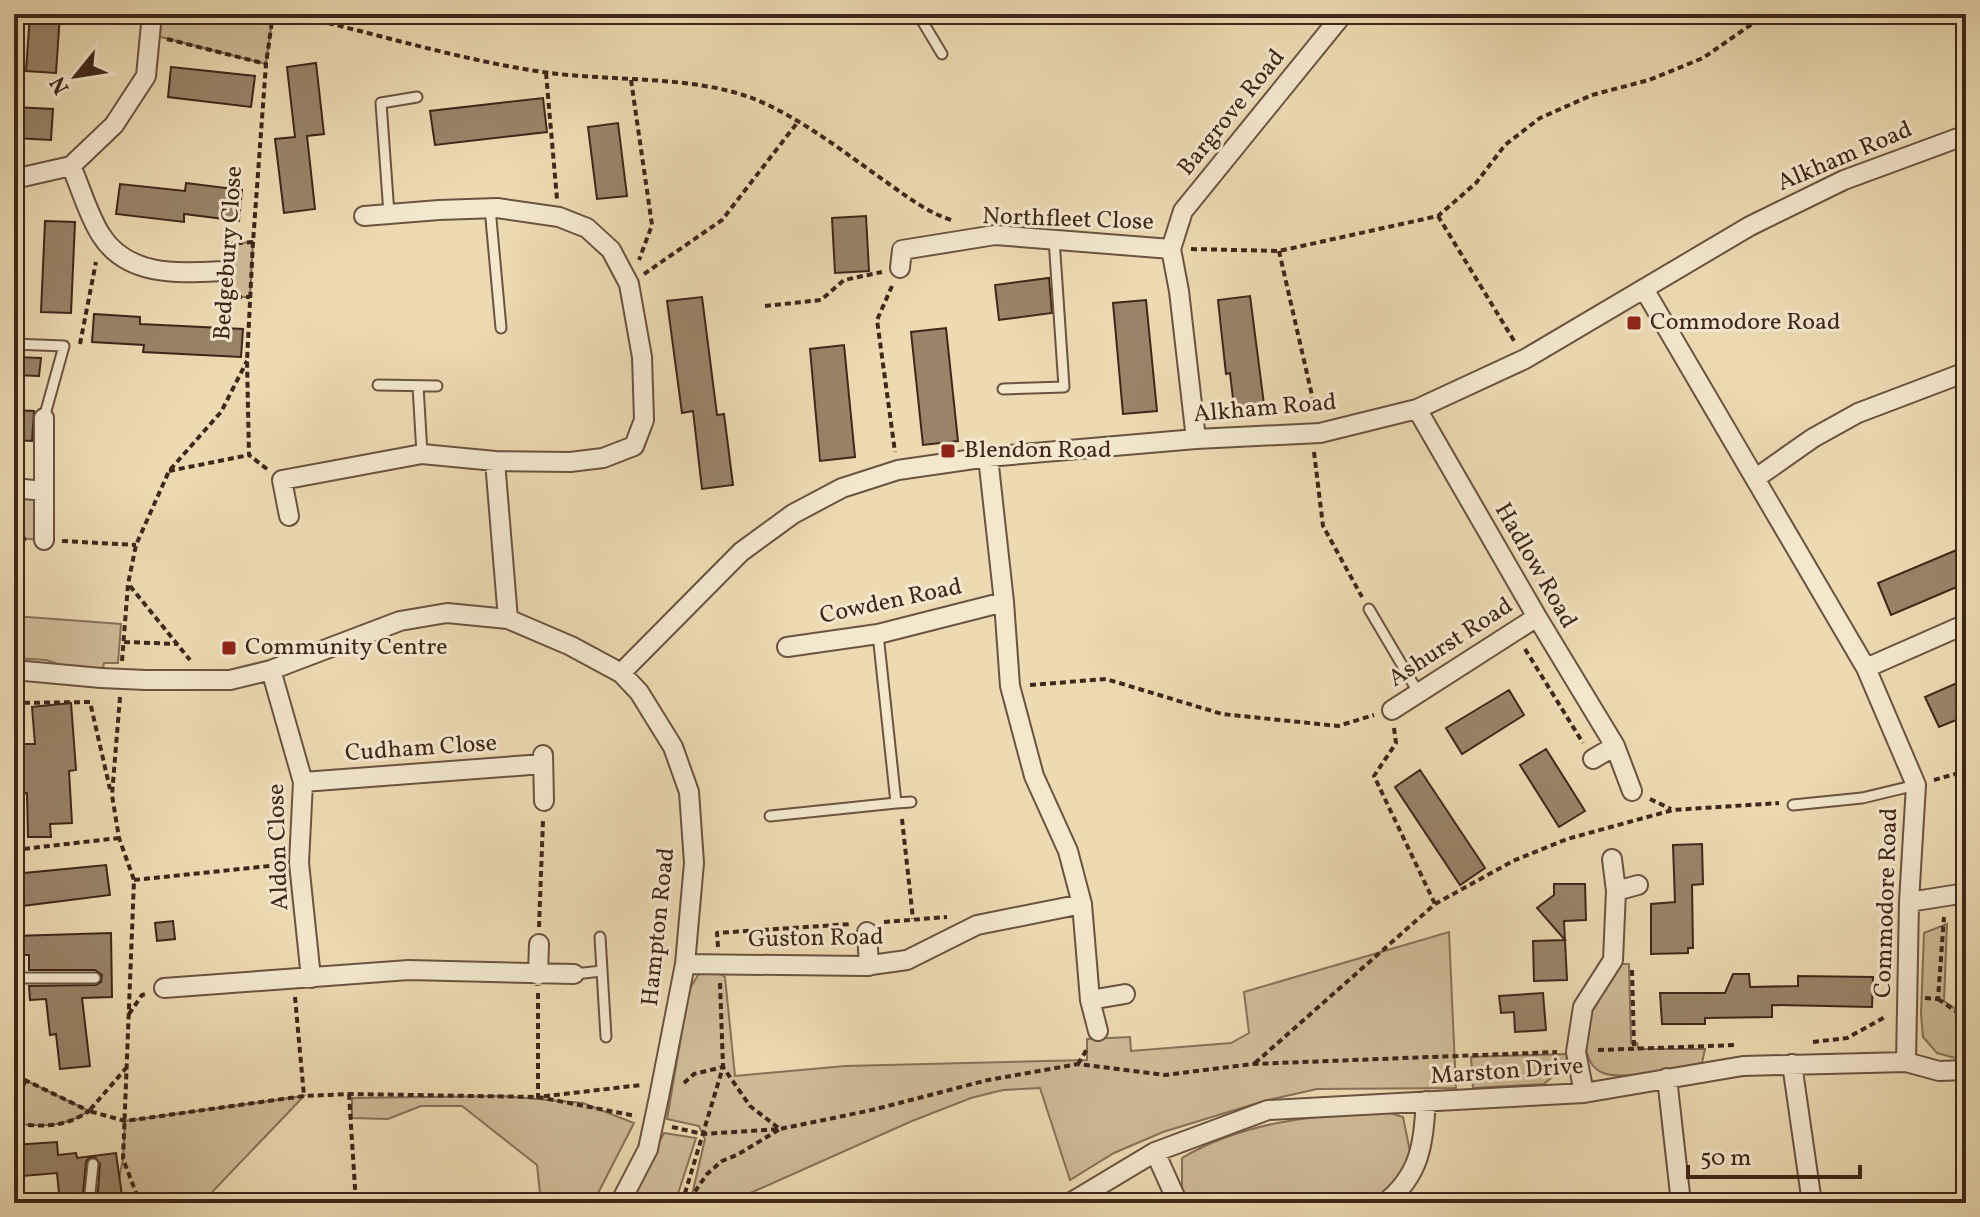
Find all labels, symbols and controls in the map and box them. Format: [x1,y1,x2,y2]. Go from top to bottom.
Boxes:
north arrow [36,36,116,116]
street label: Bargrove Road [1170,42,1294,184]
text: N [43,70,78,99]
street label: Alkham Road [1772,113,1918,201]
street label: Bedgebury Close [206,165,252,341]
street label: Northfleet Close [982,200,1154,240]
place label: Commodore Road [1650,306,1840,340]
marker: Commodore Road [1625,314,1643,332]
street label: Alkham Road [1192,386,1338,432]
place label: Blendon Road [964,434,1111,468]
marker: Blendon Road [939,442,957,460]
street label: Hadlow Road [1485,497,1585,635]
street label: Cowden Road [817,570,965,634]
street label: Ashurst Road [1382,590,1520,696]
place label: Community Centre [245,631,448,665]
marker: Community Centre [220,639,238,657]
street label: Cudham Close [344,727,498,771]
street label: Aldon Close [260,783,298,911]
street label: Commodore Road [1867,807,1907,999]
street label: Hampton Road [634,846,684,1008]
street label: Guston Road [748,921,884,957]
street label: Marston Drive [1429,1050,1585,1094]
scale bar [1688,1129,1860,1179]
text: 50 m [1700,1142,1752,1176]

